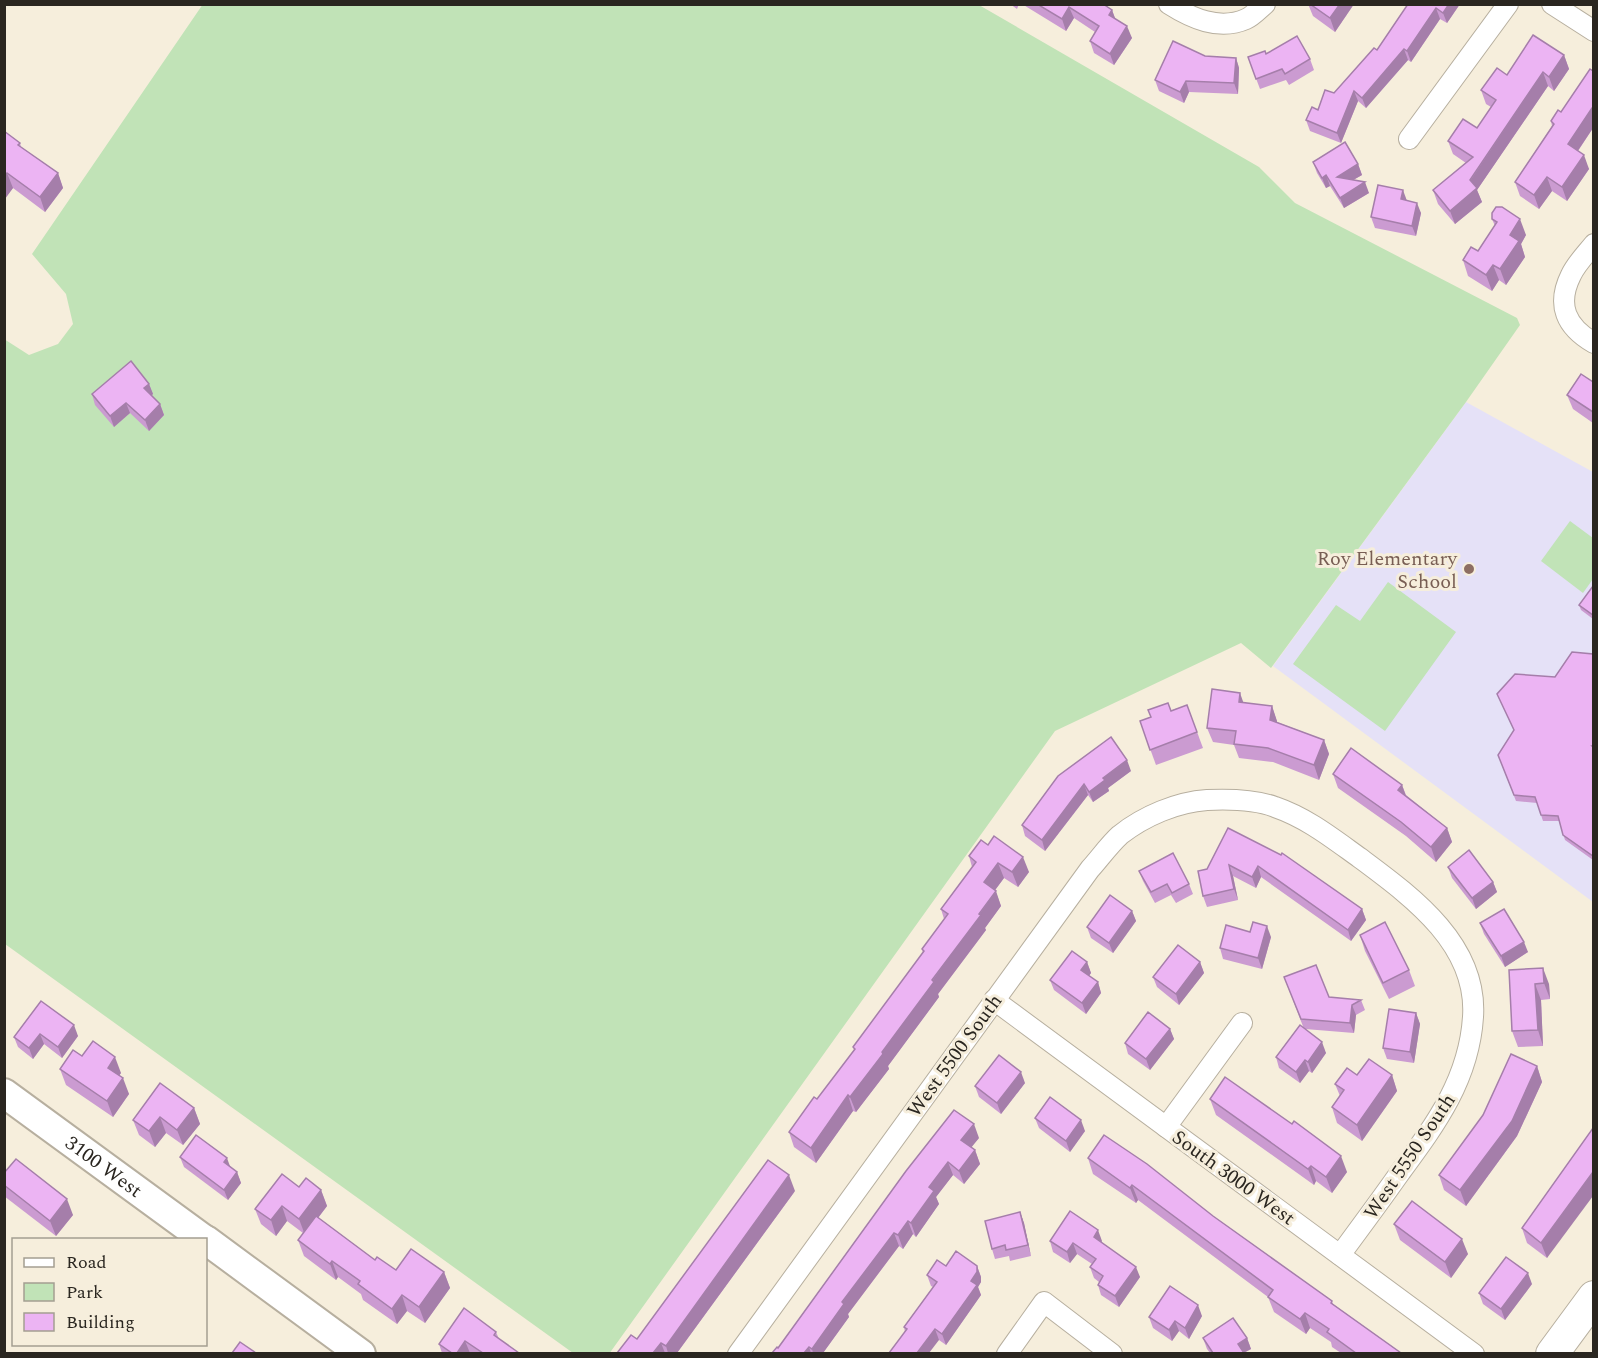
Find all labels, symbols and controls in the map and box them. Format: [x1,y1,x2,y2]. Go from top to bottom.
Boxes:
place label: Roy Elementary School [1317,544,1458,597]
marker: Roy Elementary School [1462,562,1476,576]
street label: West 5500 South [900,988,1010,1124]
street label: West 5550 South [1357,1088,1463,1226]
street label: South 3000 West [1165,1123,1301,1233]
street label: 3100 West [59,1128,148,1206]
legend [12,1238,207,1346]
text: Road [66,1249,107,1276]
text: Park [66,1279,103,1306]
text: Building [66,1309,135,1336]

